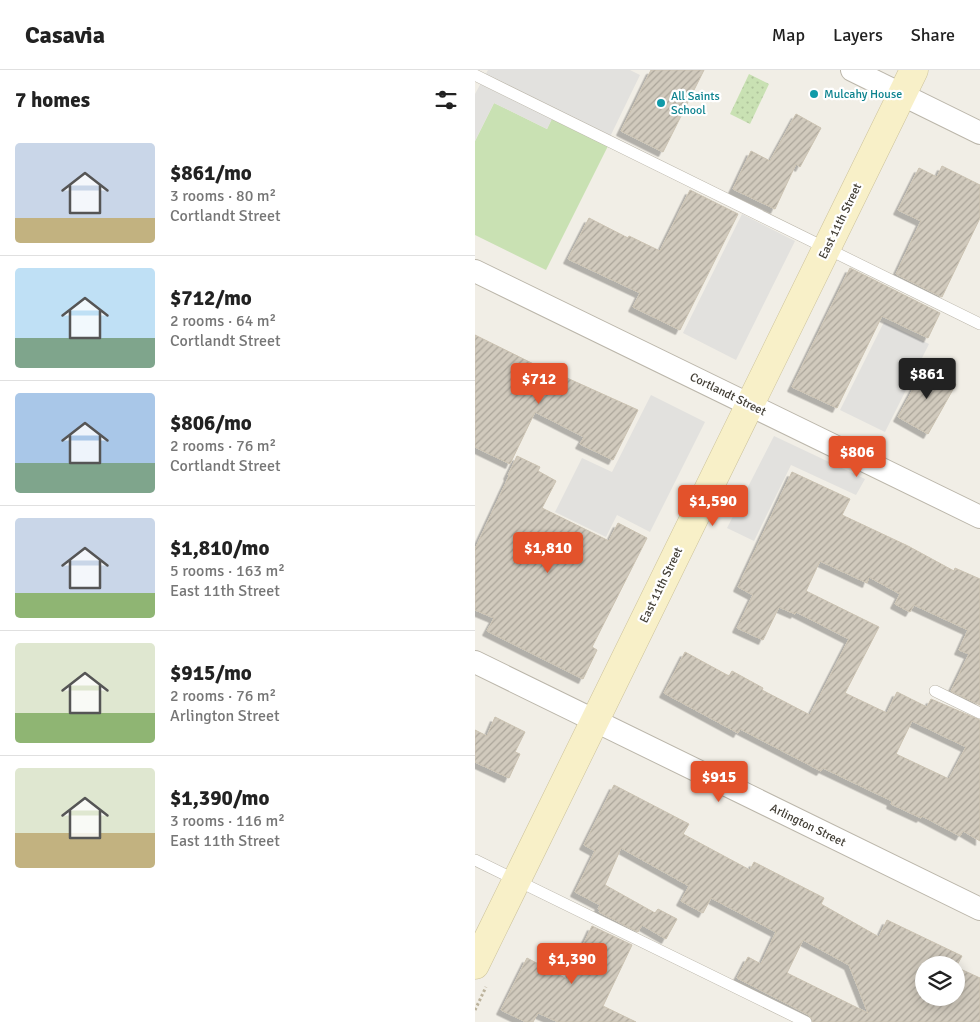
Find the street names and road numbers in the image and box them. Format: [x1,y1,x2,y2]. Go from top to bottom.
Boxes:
street label: East 11th Street [816,181,865,262]
street label: Cortlandt Street [687,370,768,419]
street label: East 11th Street [637,545,686,626]
street label: Arlington Street [768,801,848,850]

